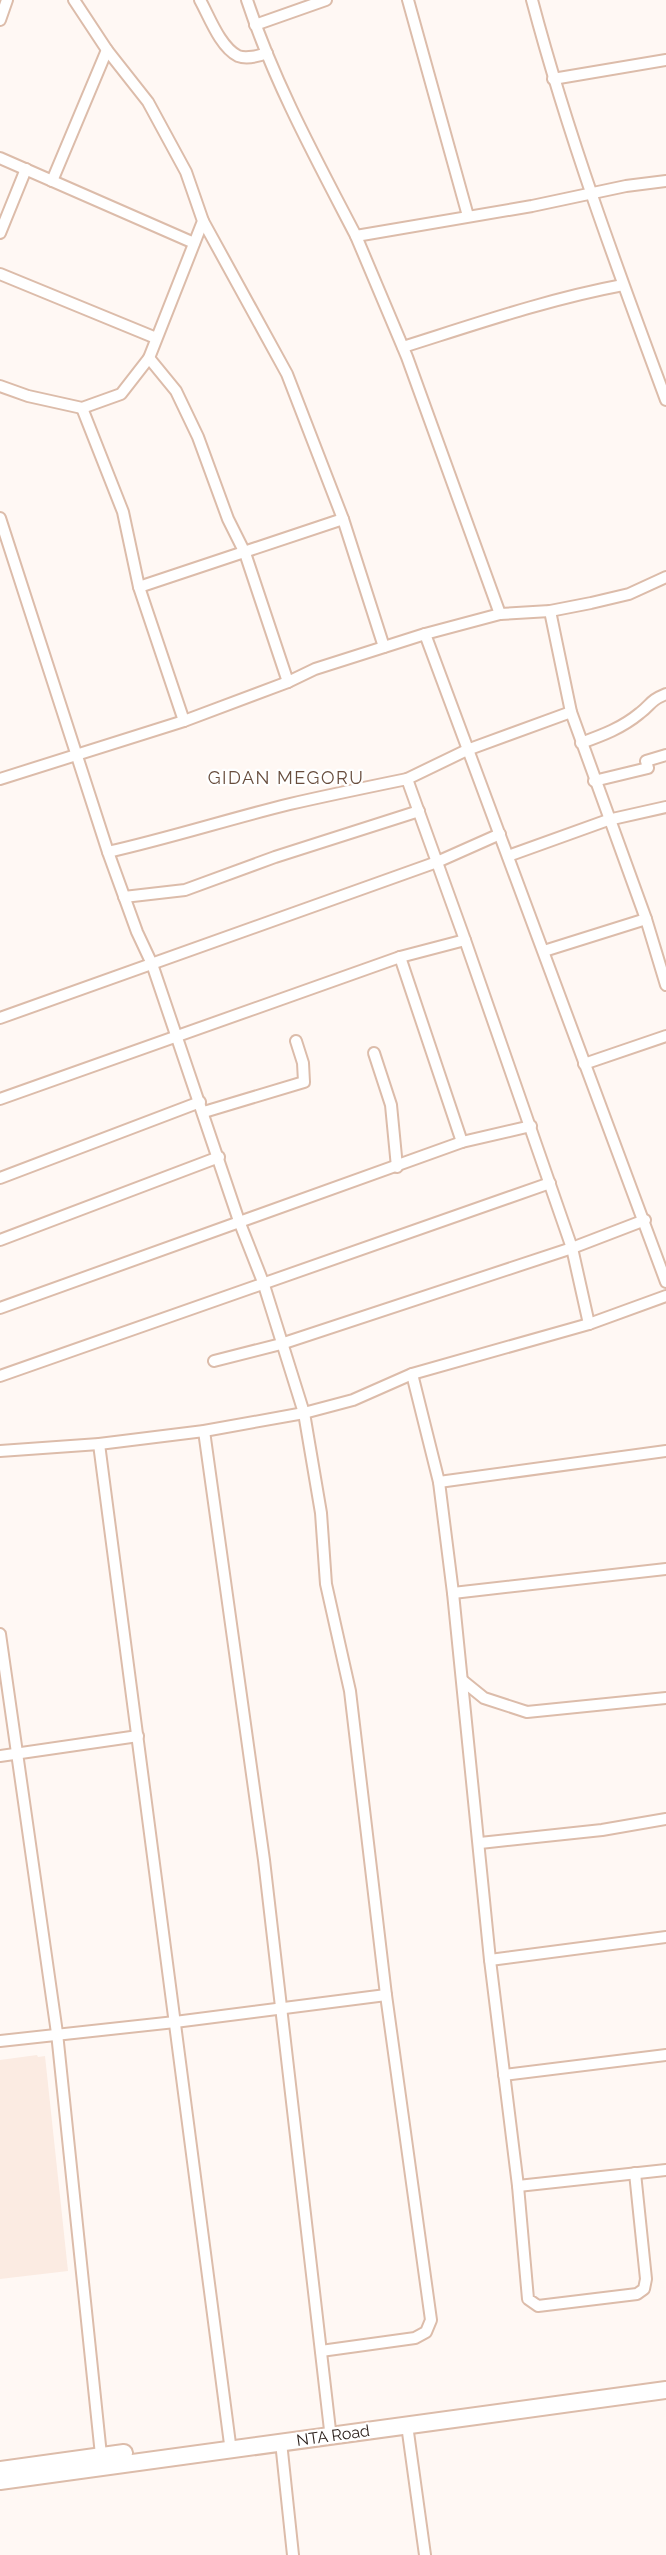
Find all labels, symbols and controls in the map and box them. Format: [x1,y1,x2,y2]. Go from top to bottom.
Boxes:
district label: GIDAN MEGORU [208,767,364,788]
street label: NTA Road [295,2421,371,2450]

